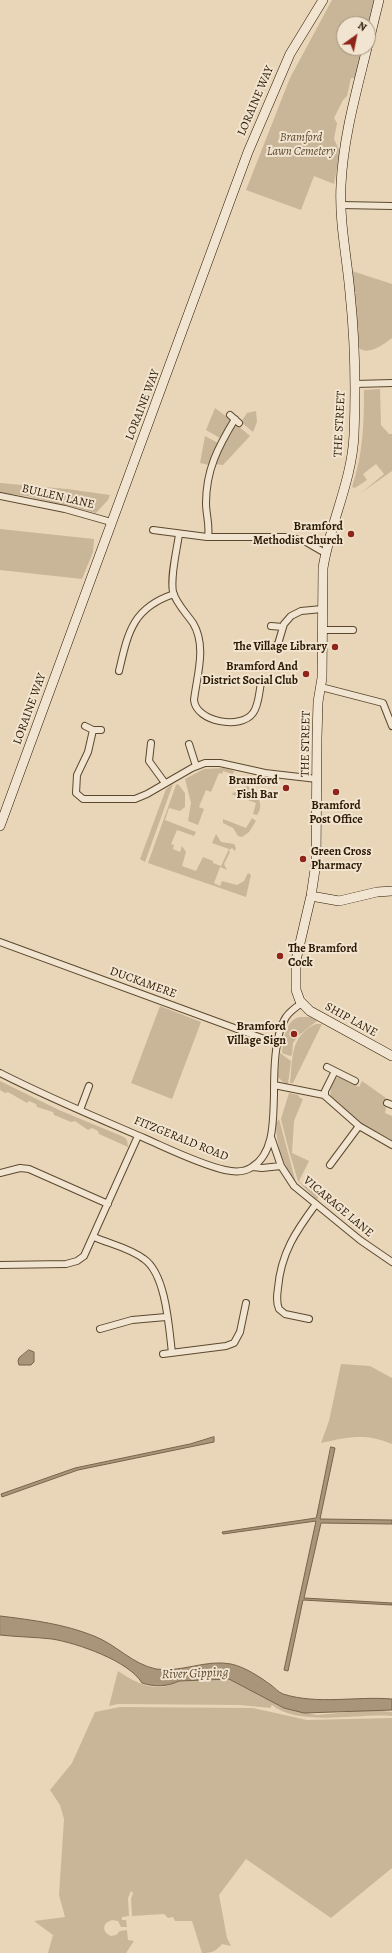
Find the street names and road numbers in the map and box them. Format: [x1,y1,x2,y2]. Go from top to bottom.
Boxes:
street label: LORAINE WAY [235,64,277,138]
street label: LORAINE WAY [123,367,163,443]
street label: THE STREET [331,391,349,457]
street label: BULLEN LANE [20,482,96,512]
street label: LORAINE WAY [10,671,50,747]
street label: THE STREET [298,711,314,777]
street label: DUCKAMERE [108,964,178,1002]
street label: SHIP LANE [322,1000,380,1040]
street label: FITZGERALD ROAD [132,1113,230,1165]
street label: VICARAGE LANE [300,1174,376,1240]

